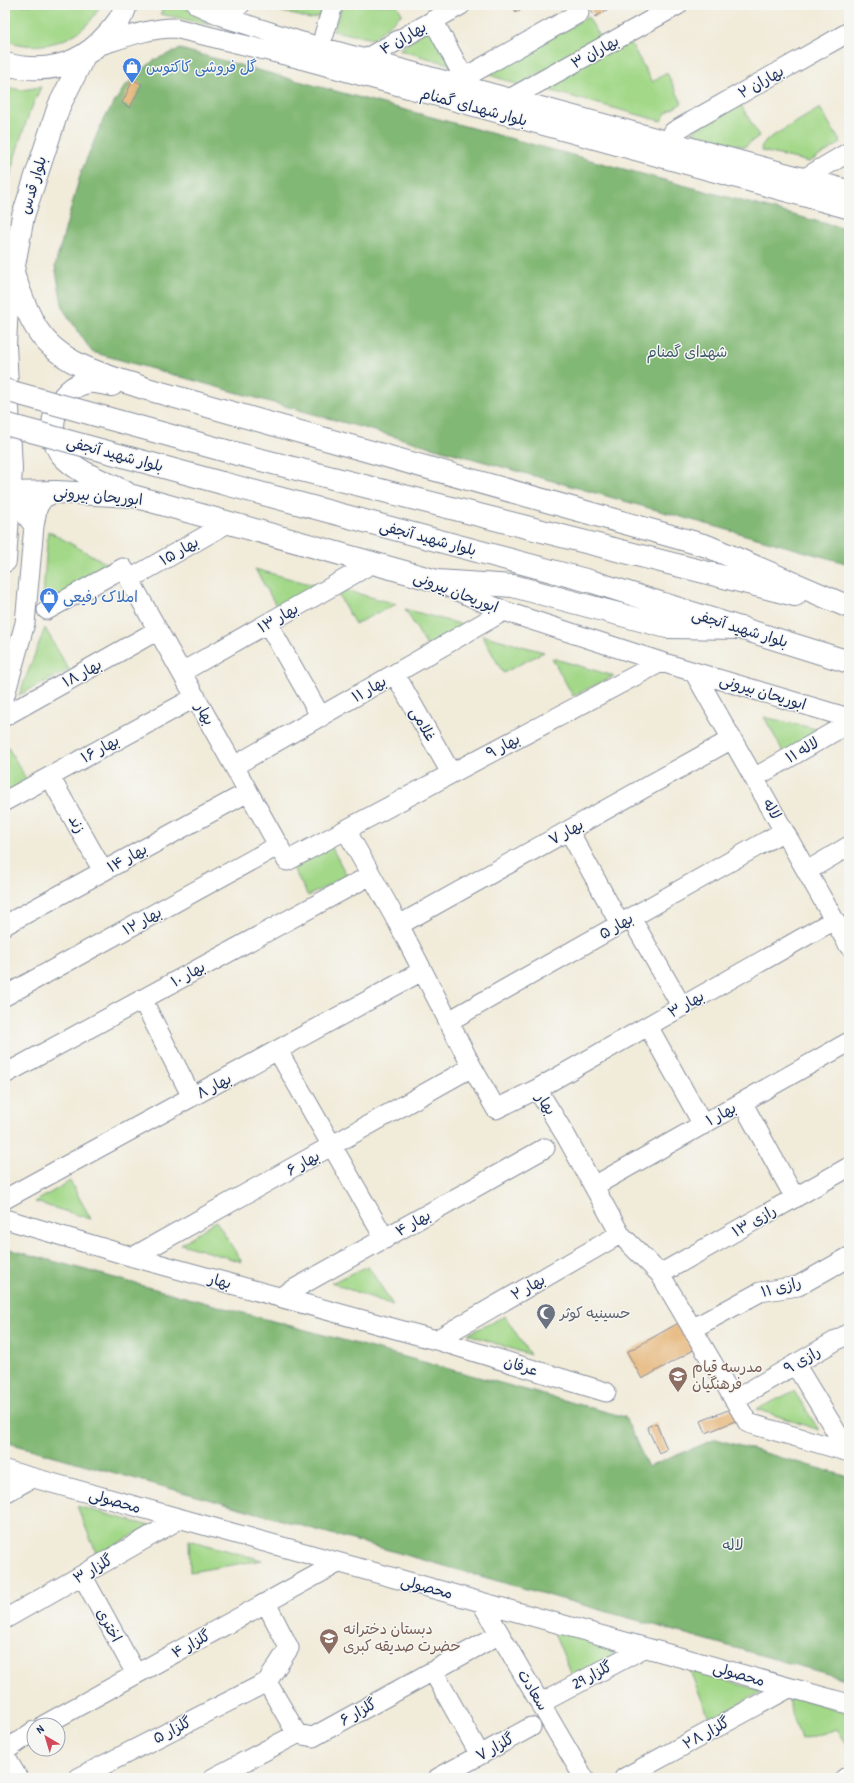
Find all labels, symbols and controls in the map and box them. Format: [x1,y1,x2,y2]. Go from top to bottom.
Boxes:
street label: بهاران ۴ [375,16,430,59]
street label: بهاران ۳ [567,30,623,73]
shop icon: گل فروشی کاکتوس [121,56,143,84]
place label: گل فروشی کاکتوس [146,56,257,77]
street label: بهاران ۲ [734,60,788,103]
street label: بلوار شهدای گمنام [418,82,530,133]
street label: بلوار قدس [14,153,51,216]
park label: شهدای گمنام [647,341,727,364]
street label: بلوار شهید آنجفی [64,431,166,477]
street label: ابوریحان بیرونی [53,481,144,510]
street label: بلوار شهید آنجفی [377,515,479,561]
street label: بهار ۱۵ [155,531,202,570]
street label: ابوریحان بیرونی [411,566,502,617]
shop icon: املاک رفیعی [38,586,60,614]
place label: املاک رفیعی [63,586,138,607]
street label: بهار ۱۳ [253,597,302,638]
street label: بلوار شهید آنجفی [690,603,791,652]
street label: بهار ۱۸ [58,653,105,692]
street label: ابوریحان بیرونی [717,668,809,715]
street label: بهار ۱۱ [347,670,390,707]
street label: بهار [190,698,220,729]
street label: غلامی [405,703,442,745]
street label: بهار ۹ [482,728,523,763]
street label: بهار ۱۶ [77,729,123,768]
street label: لاله ۱۱ [781,732,822,768]
street label: لاله [758,794,787,823]
street label: زند [64,811,91,837]
street label: بهار ۷ [545,813,587,850]
street label: بهار ۱۴ [103,838,151,877]
street label: بهار ۱۲ [118,901,165,940]
street label: بهار ۵ [595,907,637,944]
street label: بهار ۱۰ [167,956,209,992]
street label: بهار ۳ [664,985,708,1022]
street label: بهار ۸ [193,1068,235,1103]
street label: بهار [531,1088,561,1119]
street label: بهار ۱ [702,1097,740,1130]
street label: بهار ۶ [282,1145,323,1180]
street label: رازی ۱۳ [728,1200,780,1242]
street label: بهار ۴ [391,1204,434,1241]
street label: بهار [205,1267,234,1294]
street label: بهار ۲ [507,1268,549,1305]
street label: رازی ۱۱ [758,1271,803,1302]
mosque icon: حسینیه کوثر [535,1302,557,1330]
place label: حسینیه کوثر [558,1302,630,1323]
street label: رازی ۹ [779,1341,824,1379]
street label: عرفان [502,1350,541,1381]
place label: مدرسه قیام فرهنگیان [692,1356,763,1394]
school or university icon: مدرسه قیام فرهنگیان [667,1365,689,1393]
street label: محصولی [87,1483,143,1518]
park label: لاله [722,1534,744,1555]
street label: گلزار ۳ [69,1549,116,1588]
street label: محصولی [399,1570,455,1604]
street label: اختری [92,1604,127,1646]
place label: دبستان دخترانه حضرت صدیقه کبری [343,1618,461,1656]
street label: گلزار ۴ [167,1624,214,1663]
school or university icon: دبستان دخترانه حضرت صدیقه کبری [318,1627,340,1655]
street label: گلزار 29 [568,1655,616,1694]
street label: محصولی [711,1656,767,1691]
street label: سعادت [513,1665,554,1714]
street label: گلزار ۶ [335,1693,380,1730]
street label: گلزار ۵ [149,1711,195,1748]
street label: گلزار ۲۸ [678,1711,733,1754]
north arrow [26,1717,66,1757]
text: N [33,1722,47,1736]
street label: گلزار ۷ [472,1727,518,1766]

